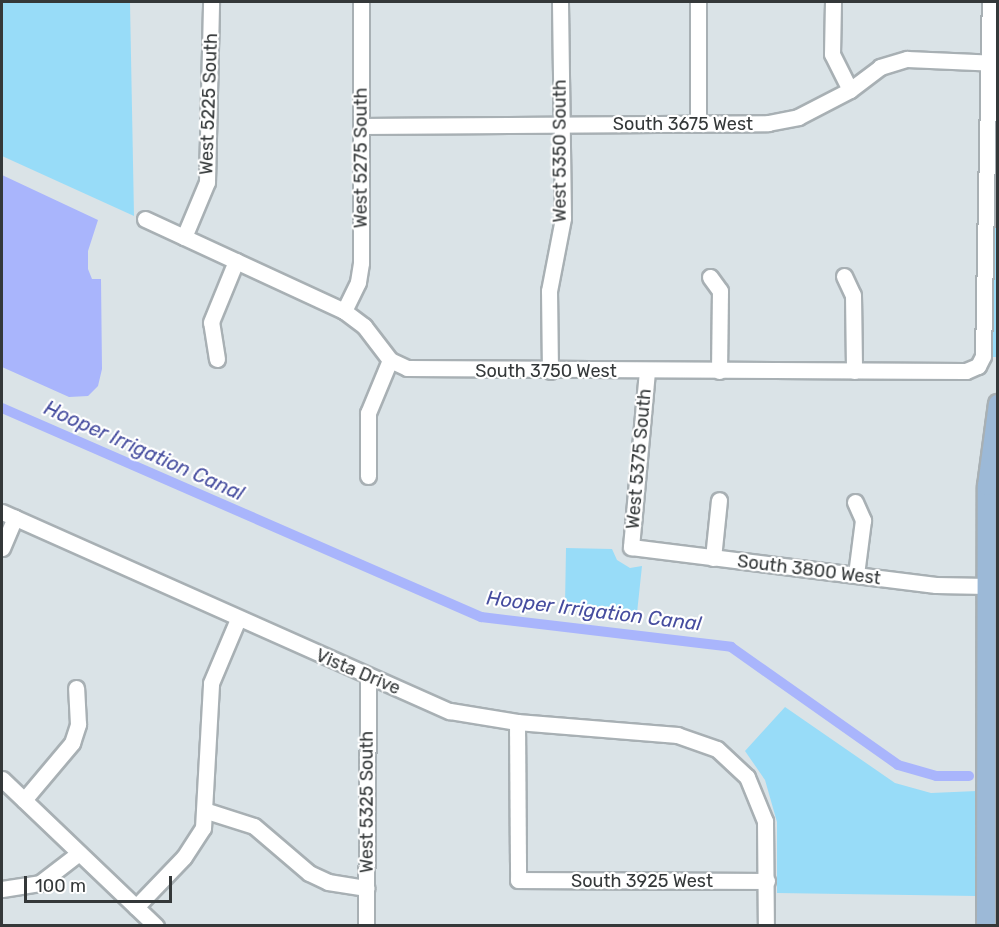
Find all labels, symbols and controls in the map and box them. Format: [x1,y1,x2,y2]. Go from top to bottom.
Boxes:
street label: West 5225 South [196,33,222,175]
street label: West 5350 South [549,79,571,223]
street label: West 5275 South [350,88,372,228]
street label: South 3675 West [613,113,753,135]
street label: South 3750 West [475,360,617,382]
street label: West 5375 South [622,388,656,530]
water label: Hooper Irrigation Canal [40,396,248,506]
street label: South 3800 West [736,550,882,590]
water label: Hooper Irrigation Canal [485,586,703,636]
street label: Vista Drive [312,644,404,700]
street label: West 5325 South [356,731,378,873]
scale bar [27,864,176,902]
street label: South 3925 West [571,870,713,892]
text: 100 m [35,875,86,897]

